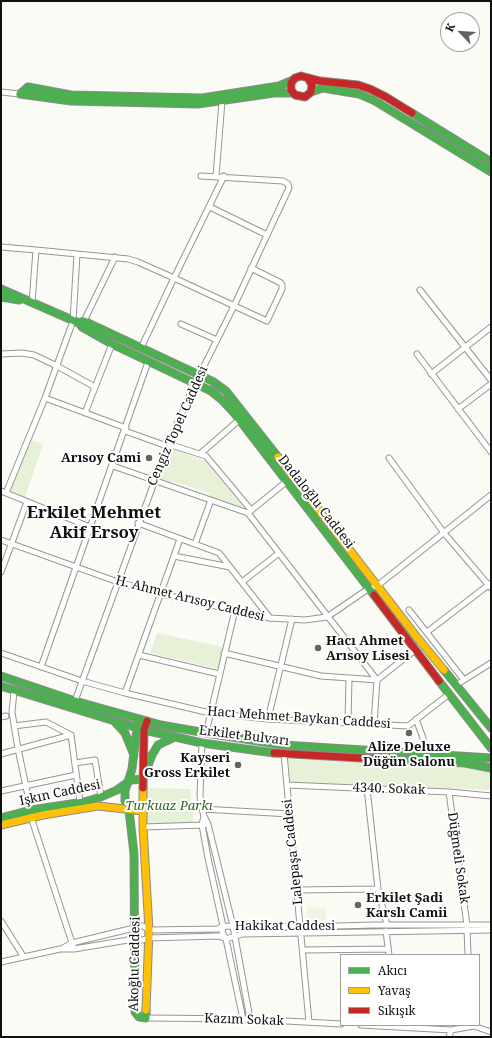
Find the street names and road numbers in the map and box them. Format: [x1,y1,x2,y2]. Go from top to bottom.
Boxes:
street label: Cengiz Topel Caddesi [144,363,212,489]
street label: Dadaloğlu Caddesi [275,452,357,552]
street label: H. Ahmet Arısoy Caddesi [114,573,266,625]
street label: Hacı Mehmet Baykan Caddesi [207,704,391,732]
street label: Erkilet Bulvarı [198,723,290,749]
street label: Işkın Caddesi [18,777,102,809]
street label: 4340. Sokak [352,780,426,798]
street label: Lalepaşa Caddesi [280,798,306,906]
street label: Düğmeli Sokak [444,811,472,905]
street label: Akoğlu Caddesi [126,916,144,1012]
street label: Hakikat Caddesi [235,918,335,934]
street label: Kazım Sokak [204,1011,284,1029]

